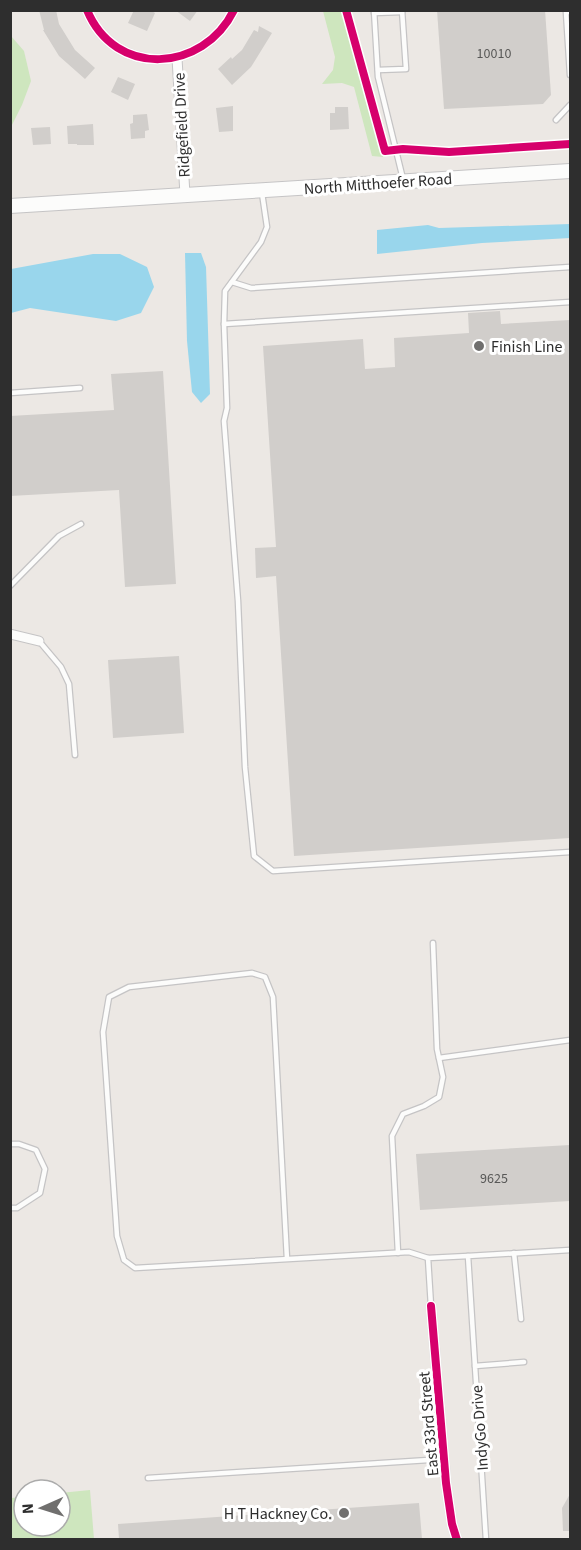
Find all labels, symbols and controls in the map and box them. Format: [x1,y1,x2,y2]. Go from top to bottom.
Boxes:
house number: 10010 [477,44,511,64]
street label: Ridgefield Drive [168,72,196,178]
street label: North Mitthoefer Road [303,168,453,200]
place label: Finish Line [491,336,563,358]
marker: Finish Line [472,339,486,353]
house number: 9625 [480,1169,508,1189]
street label: East 33rd Street [413,1370,445,1477]
street label: IndyGo Drive [466,1384,494,1471]
north arrow [12,1478,72,1538]
text: N [17,1503,39,1515]
place label: H T Hackney Co. [224,1503,332,1525]
marker: H T Hackney Co. [337,1506,351,1520]

